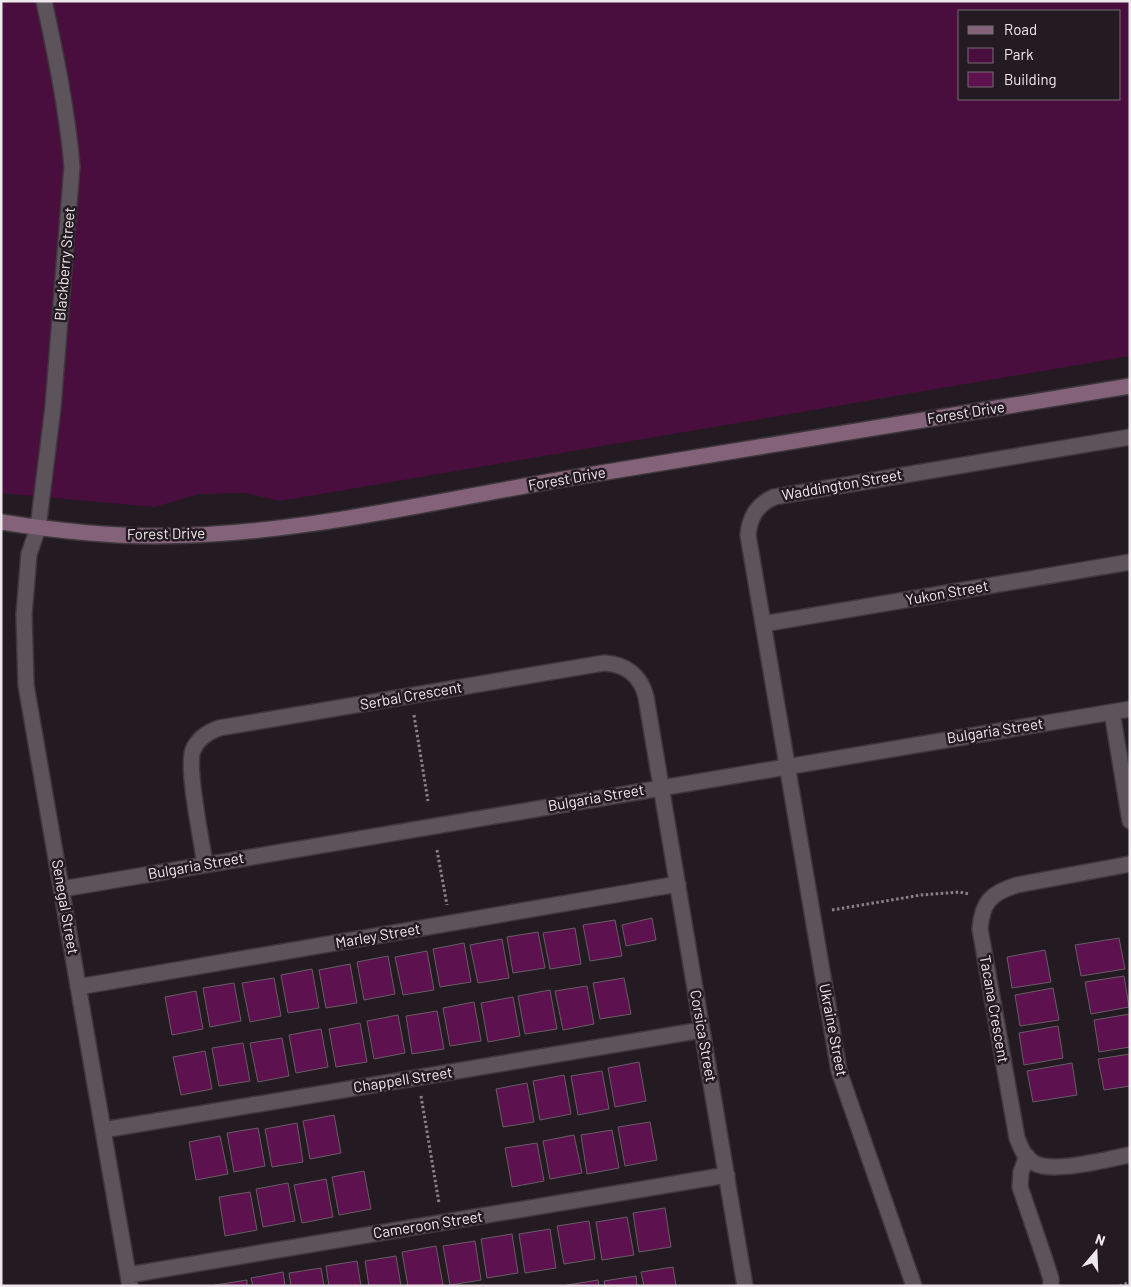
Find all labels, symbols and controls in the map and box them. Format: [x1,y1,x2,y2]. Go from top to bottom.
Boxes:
legend [958,10,1121,100]
text: Road [1004,20,1037,38]
text: Park [1004,45,1034,63]
text: Building [1004,70,1057,88]
street label: Blackberry Street [50,206,78,322]
street label: Forest Drive [926,397,1006,427]
street label: Forest Drive [527,462,607,494]
street label: Waddington Street [780,465,903,503]
street label: Forest Drive [127,523,205,543]
street label: Yukon Street [904,576,990,608]
street label: Serbal Crescent [358,677,463,713]
street label: Bulgaria Street [945,714,1044,747]
street label: Bulgaria Street [546,780,645,814]
street label: Bulgaria Street [146,848,245,882]
street label: Senegal Street [49,858,83,956]
street label: Marley Street [334,919,422,951]
street label: Tacana Crescent [977,954,1013,1064]
street label: Ukraine Street [816,982,852,1078]
street label: Corsica Street [687,988,721,1083]
street label: Chappell Street [352,1062,454,1096]
street label: Cameroon Street [372,1206,484,1242]
north arrow [1071,1227,1121,1277]
text: N [1093,1230,1108,1249]

